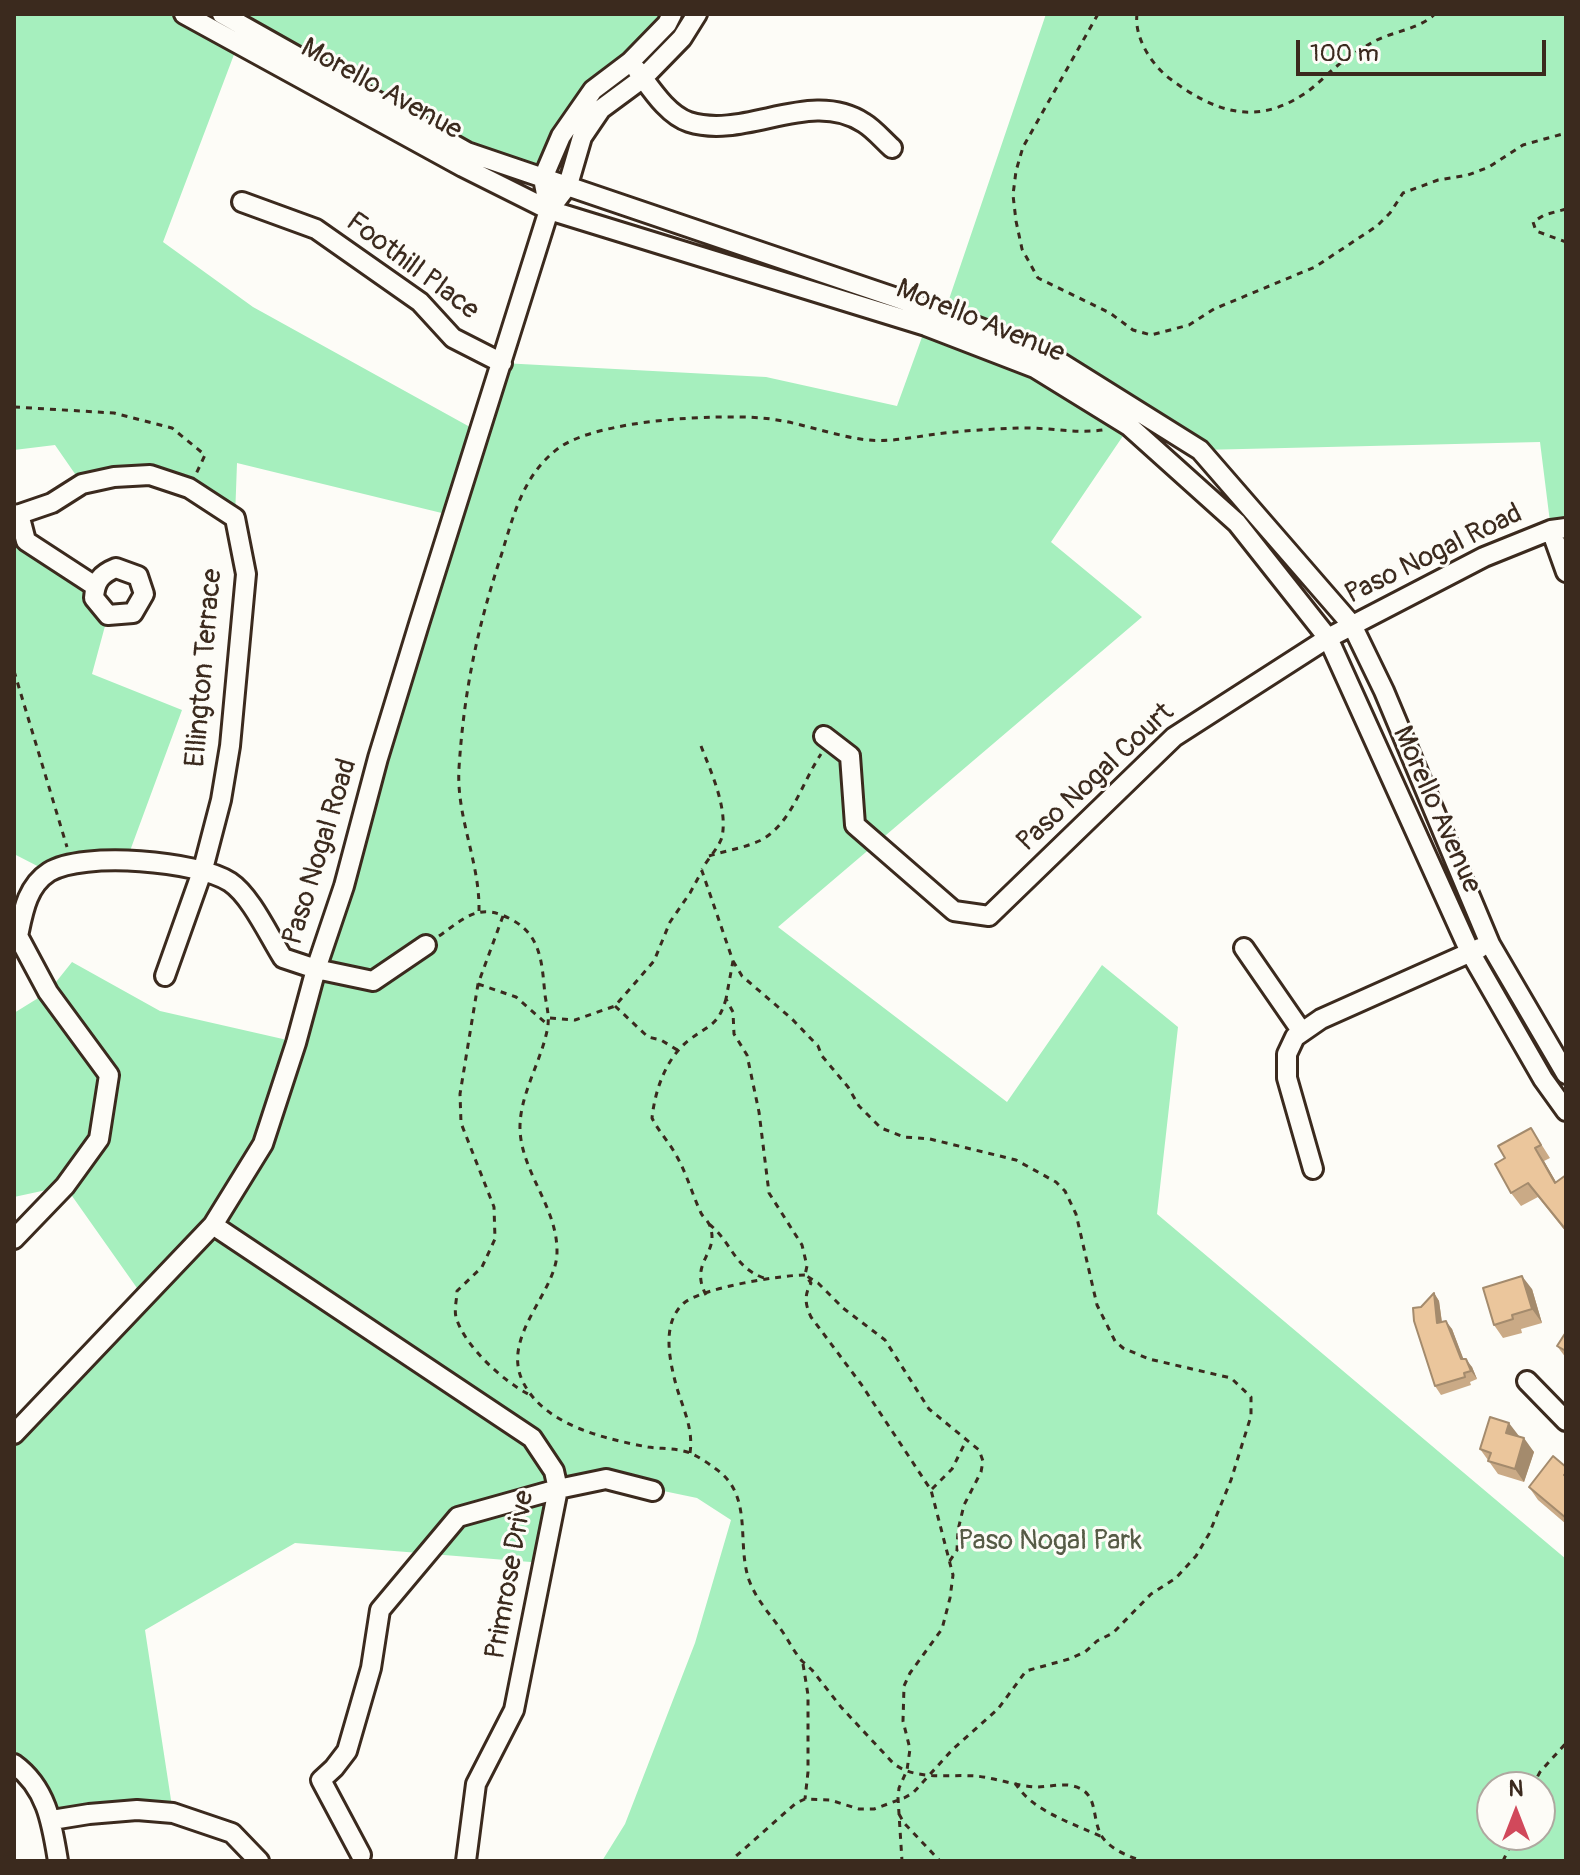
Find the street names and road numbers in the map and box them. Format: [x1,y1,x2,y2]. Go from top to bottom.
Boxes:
street label: Morello Avenue [295,32,467,148]
street label: Foothill Place [339,206,485,328]
street label: Morello Avenue [891,273,1069,371]
street label: Paso Nogal Road [1340,498,1528,612]
street label: Ellington Terrace [180,567,230,769]
street label: Paso Nogal Court [1011,697,1181,859]
street label: Morello Avenue [1384,721,1488,899]
street label: Paso Nogal Road [277,755,365,949]
street label: Primrose Drive [480,1488,542,1662]

